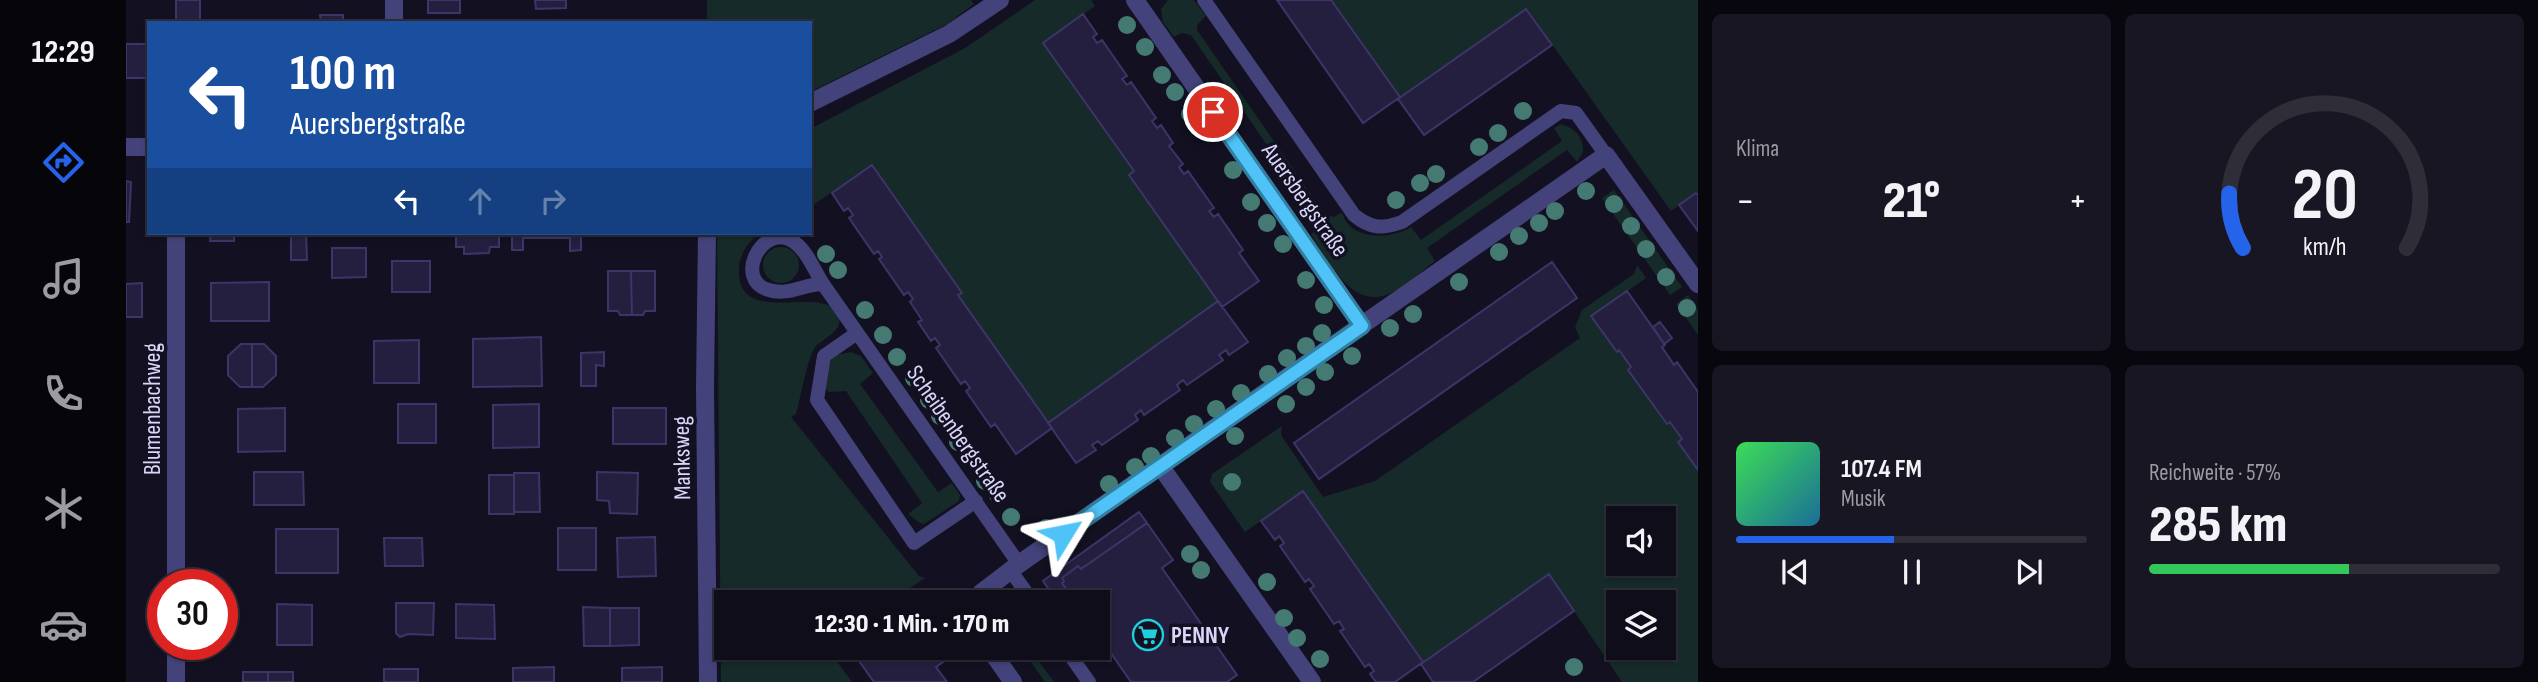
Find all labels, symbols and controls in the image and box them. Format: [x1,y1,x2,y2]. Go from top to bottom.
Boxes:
text: 12:29 [31,33,95,72]
text: 100 m [290,45,396,104]
icon: left [175,49,266,140]
pin [1183,82,1243,142]
icon: arrive [1194,93,1232,131]
text: Auersbergstraße [290,105,466,144]
text: Klima [1736,135,1779,163]
street label: Auersbergstraße [1255,137,1355,262]
icon: directions [39,138,88,187]
text: 20 [2291,153,2358,241]
text: 21° [1883,170,1941,233]
text: − [1736,179,1755,224]
text: + [2068,179,2087,224]
icon: left [388,182,426,220]
icon: ahead [461,182,499,220]
icon: right [534,182,572,220]
text: km/h [2303,232,2346,263]
icon: music [39,254,88,303]
street label: Blumenbachweg [138,343,167,475]
street label: Scheibenbergstraße [900,360,1016,508]
icon: phone [39,369,88,418]
street label: Manksweg [667,416,697,500]
text: 107.4 FM [1841,454,1922,485]
text: Reichweite · 57% [2149,459,2281,487]
icon: climate [39,484,88,533]
text: Musik [1841,485,1886,513]
text: 285 km [2149,494,2287,557]
position arrow [1026,497,1100,571]
map controls [1606,506,1676,660]
button: sound [1606,506,1676,576]
icon: previous [1776,553,1814,591]
icon: pause [1893,553,1931,591]
icon: next [2010,553,2048,591]
speed limit sign: 30 [147,569,238,660]
button: layers [1606,590,1676,660]
icon: car [39,600,88,649]
text: 12:30 · 1 Min. · 170 m [815,609,1009,640]
supermarket icon: PENNY [1131,618,1165,652]
place label: PENNY [1171,621,1229,650]

